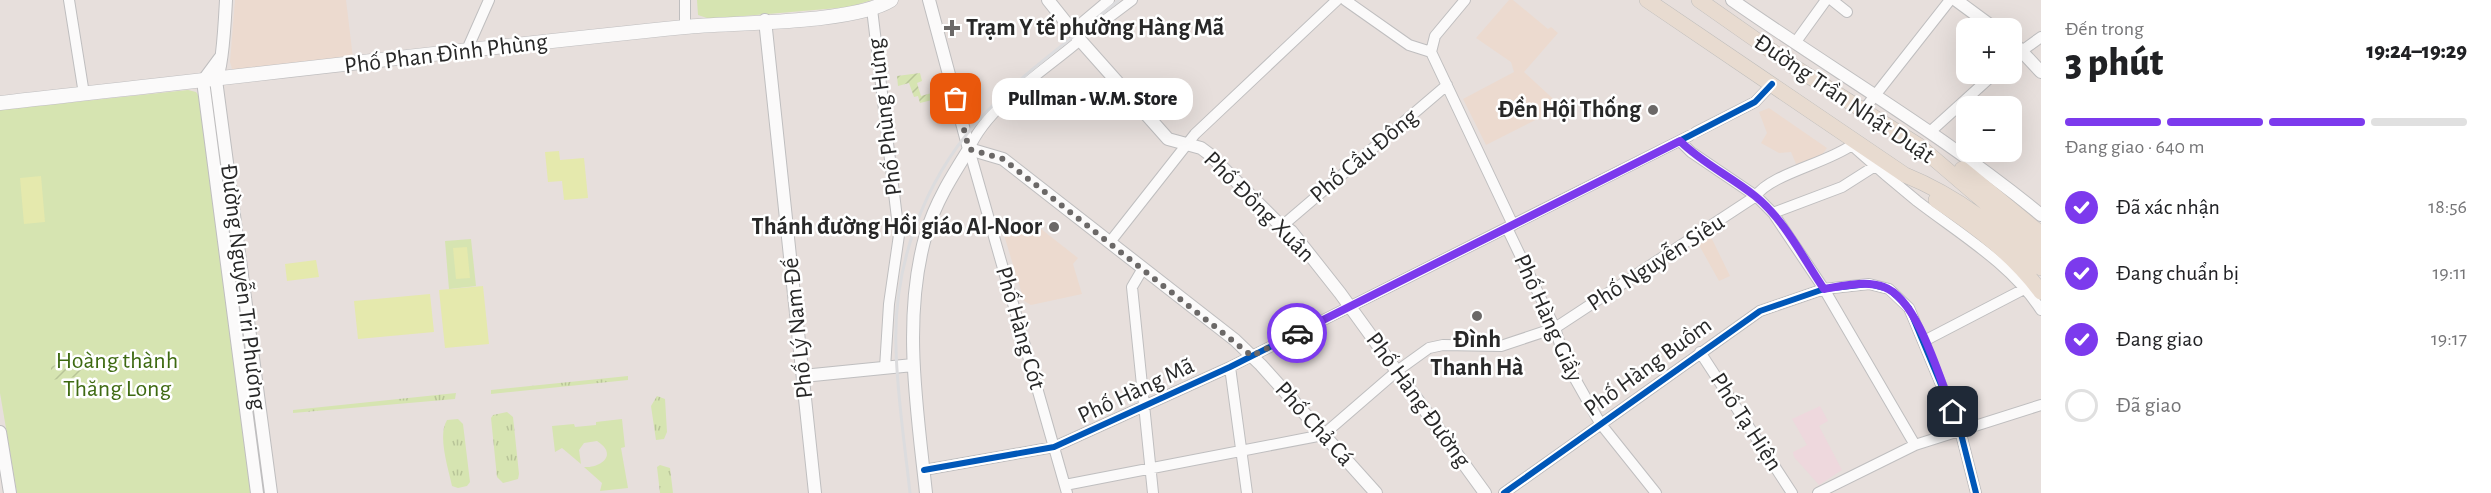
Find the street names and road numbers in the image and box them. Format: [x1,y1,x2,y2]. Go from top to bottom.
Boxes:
street label: Phố Phan Đình Phùng [343,30,549,78]
street label: Đường Trần Nhật Duật [1750,30,1939,168]
street label: Phố Phùng Hưng [863,37,907,197]
street label: Phố Cầu Đông [1306,104,1423,208]
street label: Phố Đồng Xuân [1199,147,1319,267]
street label: Đường Nguyễn Tri Phương [216,163,271,412]
street label: Phố Nguyễn Siêu [1583,209,1729,316]
street label: Phố Hàng Giầy [1509,251,1587,385]
street label: Phố Lý Nam Đế [779,256,817,400]
street label: Phố Hàng Cót [991,264,1049,393]
street label: Phố Hàng Buồm [1580,313,1716,421]
street label: Phố Hàng Đường [1361,328,1475,472]
street label: Phố Hàng Mã [1074,354,1198,428]
street label: Phố Tạ Hiện [1706,369,1786,475]
street label: Phố Chả Cá [1270,377,1358,471]

